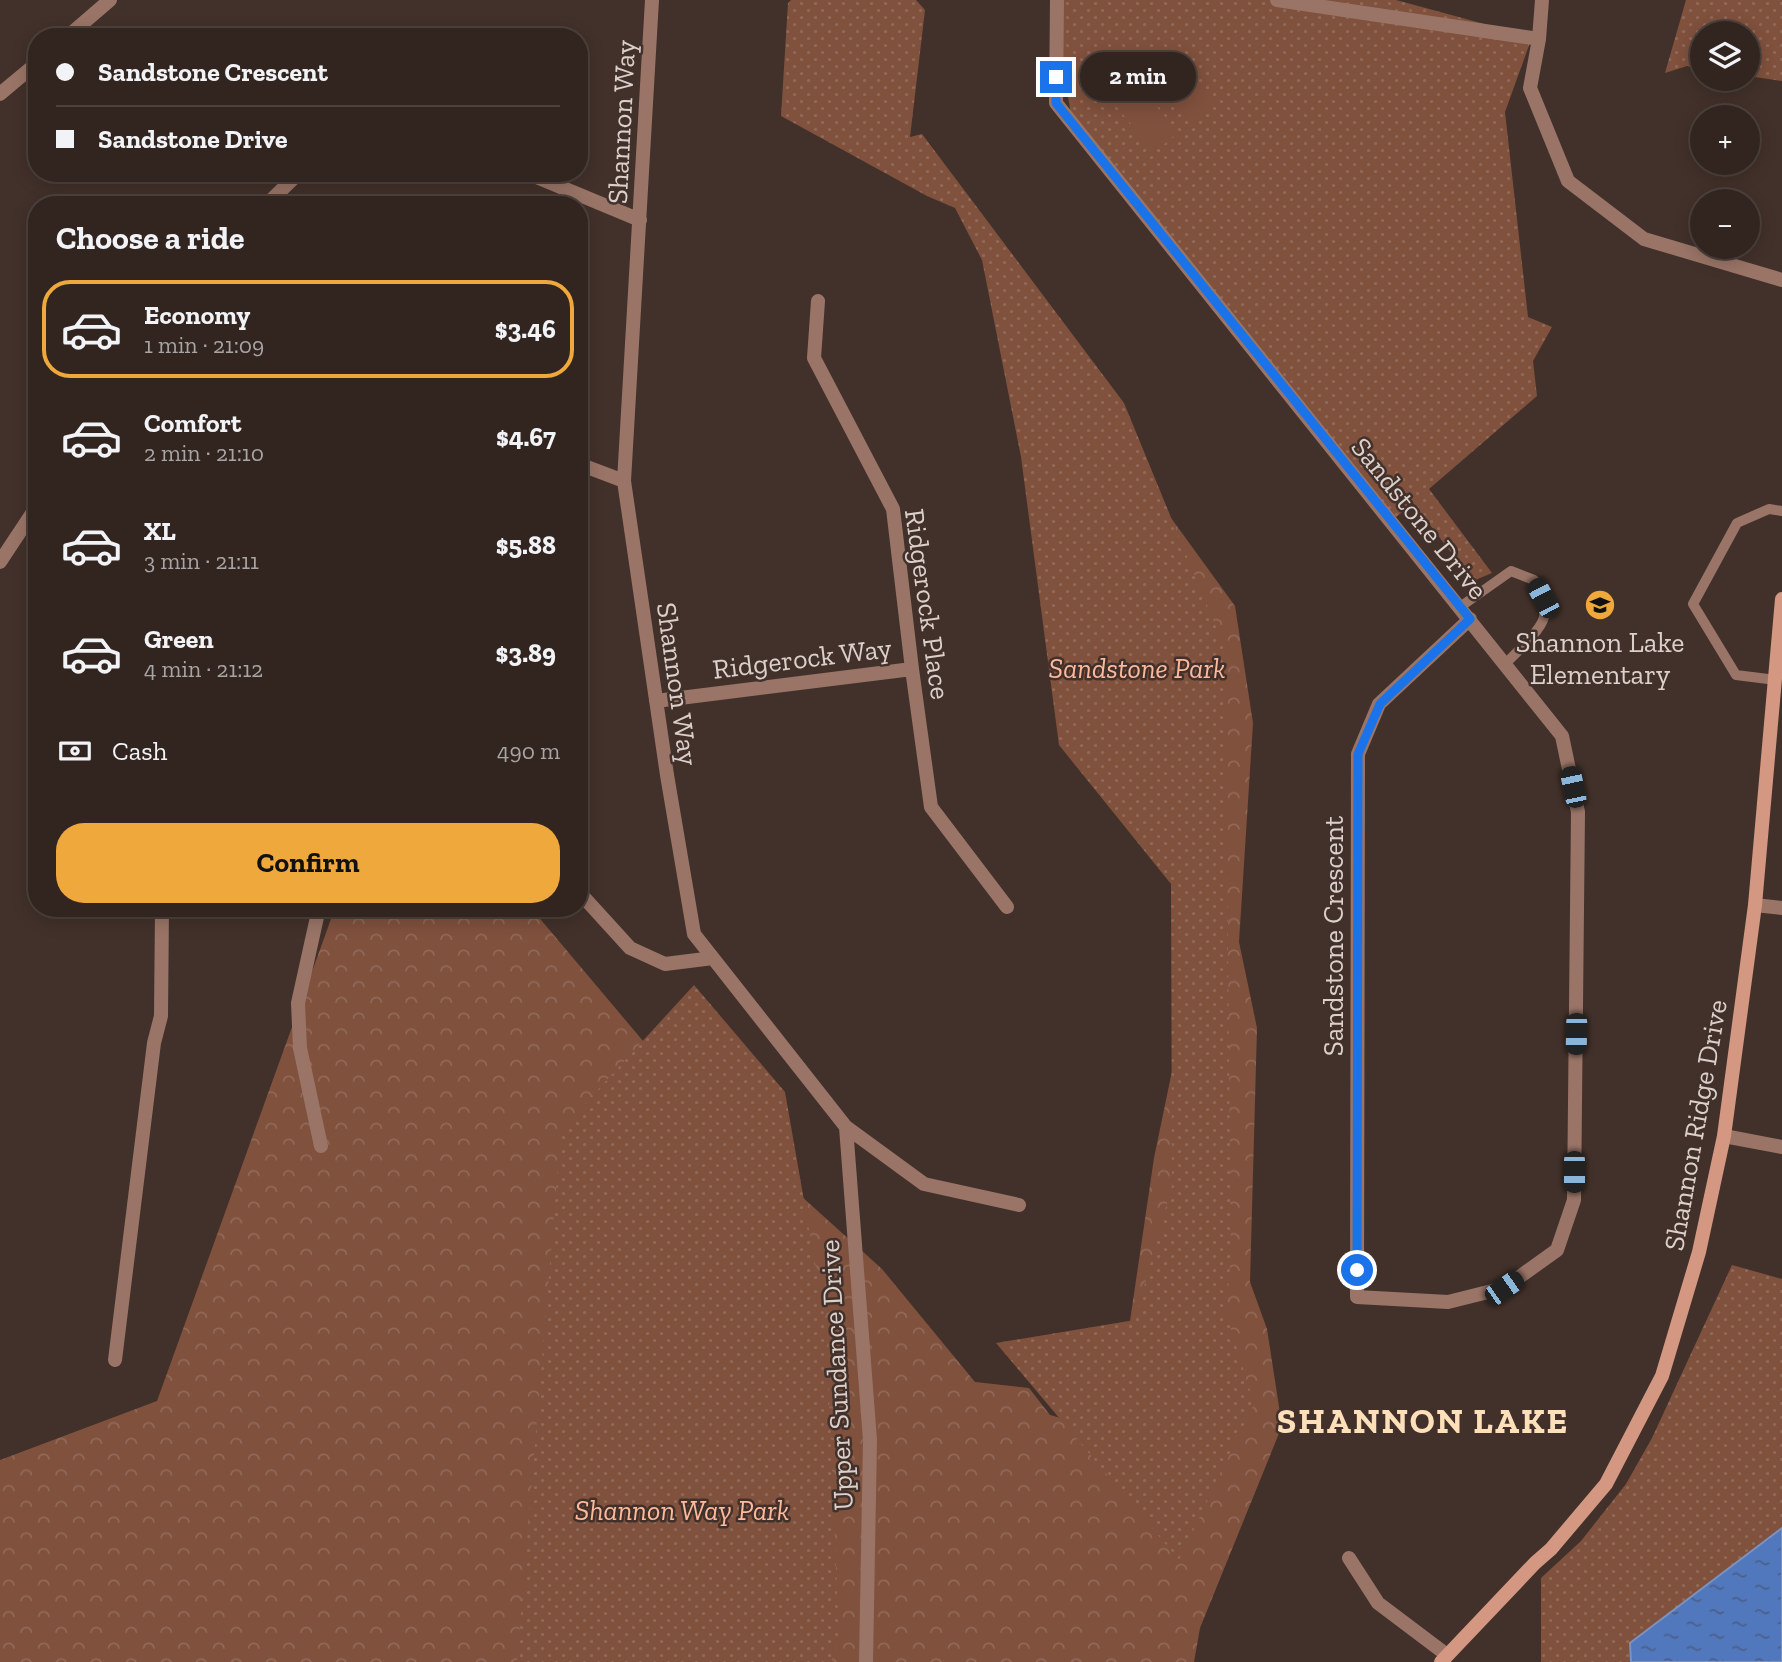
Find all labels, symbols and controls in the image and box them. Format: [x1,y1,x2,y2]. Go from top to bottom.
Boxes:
map controls [1690,21,1760,259]
button: layers [1690,21,1760,91]
street label: Shannon Way [601,38,642,205]
callout: 2 min [1080,52,1196,102]
text: Sandstone Crescent [98,56,328,88]
route end [1040,61,1072,93]
text: 2 min [1109,62,1167,90]
button: + [1690,105,1760,175]
text: Sandstone Drive [98,123,288,155]
button: − [1690,189,1760,259]
text: Choose a ride [56,219,244,257]
icon: car [60,298,123,361]
text: Economy [144,299,250,331]
text: $3.46 [495,313,556,345]
text: 1 min · 21:09 [144,331,264,359]
icon: car [60,406,123,469]
text: Comfort [144,407,241,439]
text: $4.67 [496,421,556,453]
street label: Sandstone Drive [1344,431,1495,606]
text: 2 min · 21:10 [144,439,264,467]
street label: Ridgerock Place [898,507,957,701]
icon: car [60,514,123,577]
text: XL [144,515,176,547]
text: $5.88 [496,529,556,561]
text: 3 min · 21:11 [144,547,259,575]
car [1524,575,1563,621]
school or university icon: Shannon Lake Elementary [1583,588,1617,622]
street label: Shannon Way [650,600,705,768]
icon: car [60,622,123,685]
text: Green [144,623,214,655]
place label: Shannon Lake Elementary [1515,626,1685,691]
street label: Ridgerock Way [711,631,894,686]
text: $3.89 [496,637,556,669]
park label: Sandstone Park [1048,652,1226,685]
text: 4 min · 21:12 [144,655,263,683]
icon: cash [56,732,94,770]
text: Cash [112,735,167,767]
text: 490 m [497,737,560,765]
car [1559,764,1588,810]
street label: Sandstone Crescent [1317,815,1350,1056]
button: Confirm [56,823,560,903]
street label: Shannon Ridge Drive [1657,997,1734,1253]
car [1566,1013,1587,1055]
car [1564,1151,1585,1193]
street label: Upper Sundance Drive [813,1239,860,1511]
route start [1341,1254,1373,1286]
car [1481,1267,1528,1309]
district label: SHANNON LAKE [1277,1400,1569,1442]
park label: Shannon Way Park [575,1494,789,1527]

